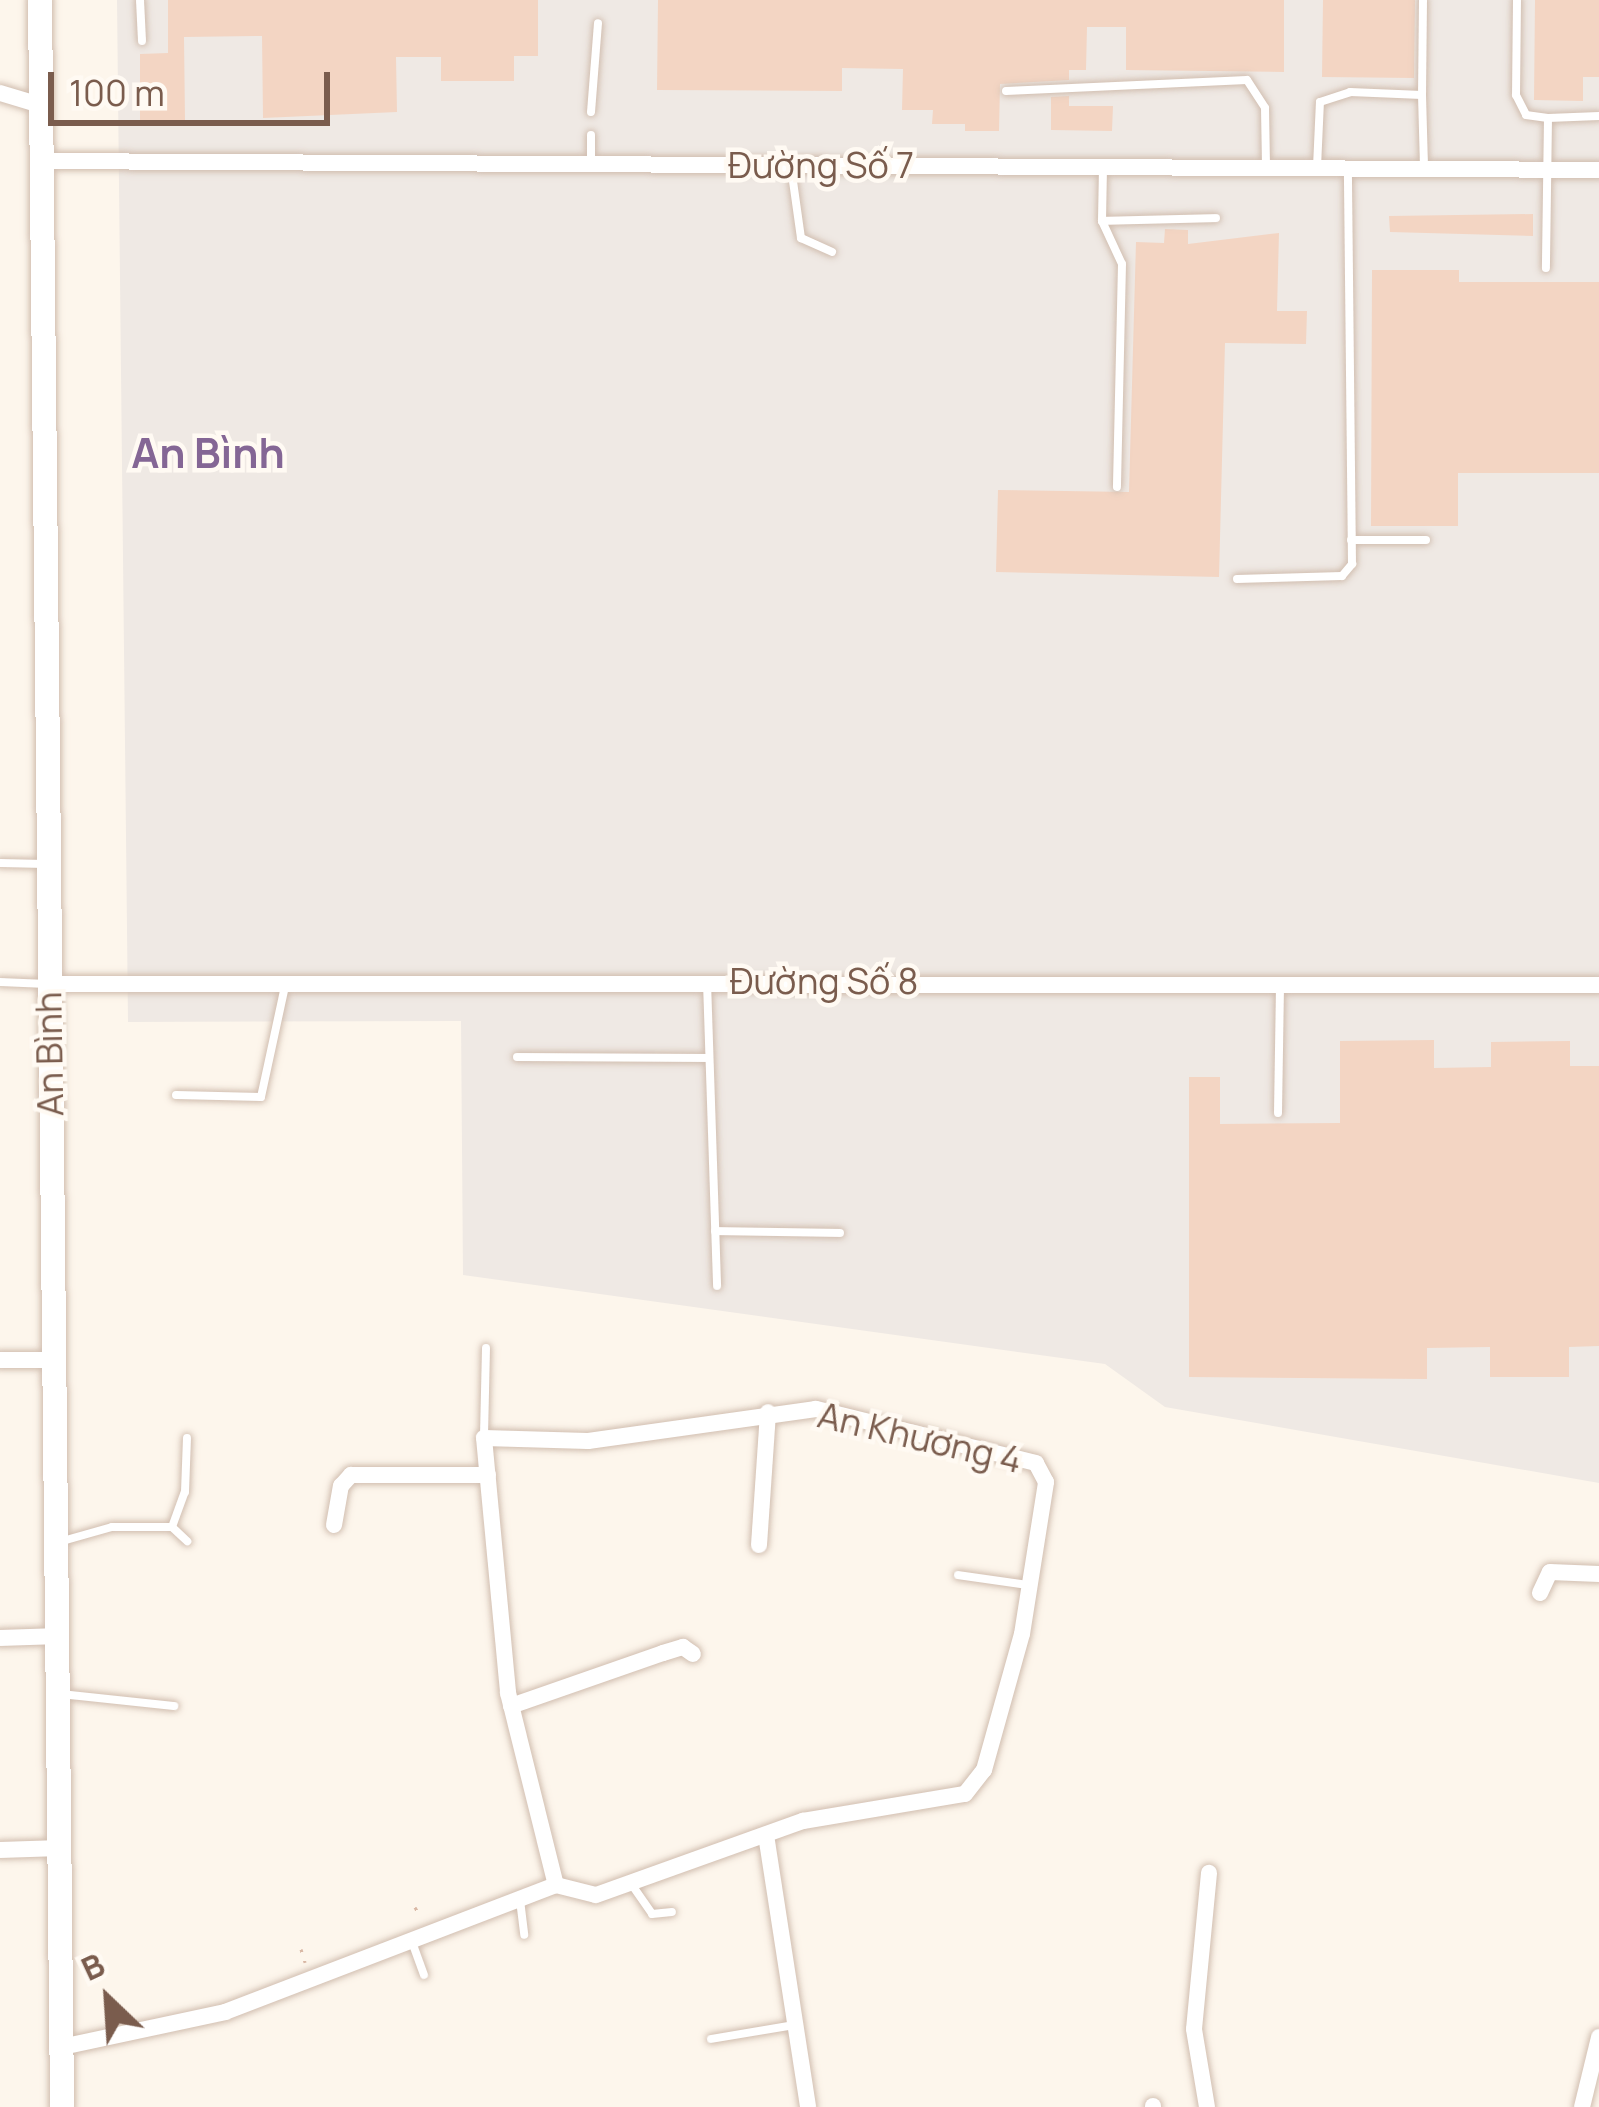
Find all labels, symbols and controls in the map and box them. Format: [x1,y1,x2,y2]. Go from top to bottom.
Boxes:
scale bar [54,48,336,122]
text: 100 m [69,68,165,117]
street label: Đường Số 7 [728,143,914,187]
district label: An Bình [131,427,285,477]
street label: Đường Số 8 [730,959,918,1003]
street label: An Bình [26,991,72,1117]
street label: An Khương 4 [814,1393,1026,1481]
north arrow [48,1939,168,2059]
text: B [74,1941,112,1991]

